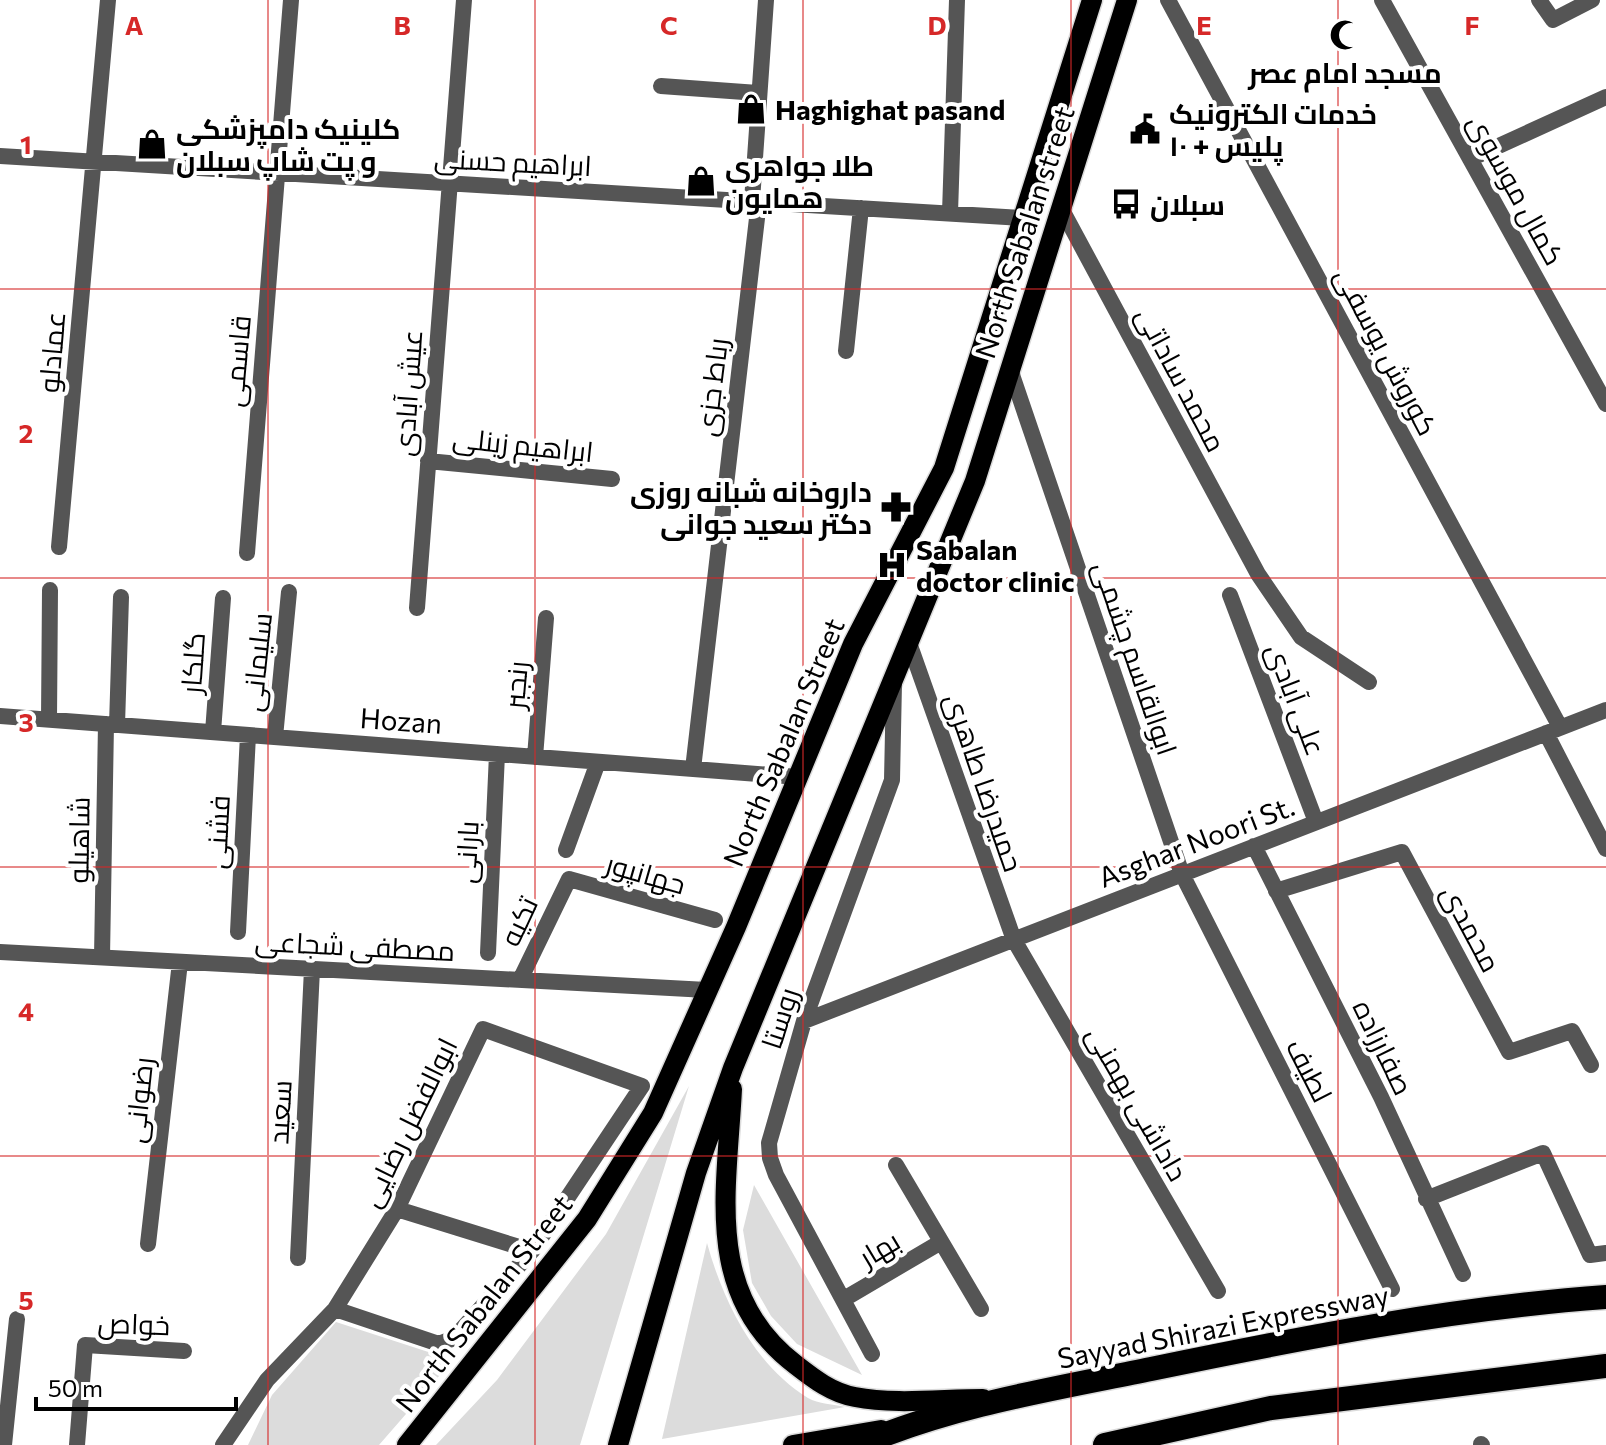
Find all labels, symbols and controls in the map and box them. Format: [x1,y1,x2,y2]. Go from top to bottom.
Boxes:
text: A [125,9,144,40]
text: B [393,9,411,40]
text: C [660,9,678,40]
text: D [927,9,947,40]
text: E [1196,9,1212,40]
text: F [1464,9,1480,40]
mosque icon: مسجد امام عصر [1328,18,1362,52]
place label: مسجد امام عصر [1247,55,1442,93]
shop icon: Haghighat pasand [734,92,768,126]
place label: Haghighat pasand [775,92,1005,126]
place label: خدمات الکترونیک پلیس + ۱۰ [1169,96,1377,166]
street label: North Sabalan street [967,102,1081,362]
street label: کمال موسوی [1461,108,1572,271]
place label: کلینیک دامپزشکی و پت شاپ سبلان [176,111,401,181]
public building icon: خدمات الکترونیک پلیس + ۱۰ [1128,112,1162,146]
shop icon: کلینیک دامپزشکی و پت شاپ سبلان [135,127,169,161]
text: 1 [20,128,32,159]
street label: ابراهیم حسنی [433,140,593,186]
place label: طلا جواهری همایون [725,148,874,215]
shop icon: طلا جواهری همایون [684,164,718,198]
bus stop icon: سبلان [1109,187,1143,221]
place label: سبلان [1150,187,1225,222]
street label: کوروش یوسفی [1328,261,1445,441]
street label: محمد ساداتی [1129,301,1234,458]
street label: عمادلو [31,310,71,394]
street label: قاسمی [215,314,258,408]
street label: عیش آبادی [386,328,429,458]
street label: رباط جزی [688,336,735,438]
text: 2 [19,417,33,448]
street label: ابراهیم زینلی [450,420,595,472]
place label: داروخانه شبانه روزی دکتر سعید جوانی [630,474,872,541]
pharmacy icon: داروخانه شبانه روزی دکتر سعید جوانی [879,490,913,524]
place label: Sabalan doctor clinic [916,532,1075,598]
hospital icon: Sabalan doctor clinic [875,548,909,582]
street label: ابوالقاسم چشمی [1083,557,1185,761]
street label: سلیمانی [234,611,279,713]
street label: North Sabalan Street [715,613,851,871]
street label: گلکار [173,631,211,697]
street label: علی آبادی [1259,638,1334,760]
street label: رنجبر [496,659,534,713]
street label: حمیدرضا طاهری [938,688,1031,876]
street label: Hozan [359,700,443,740]
text: 3 [18,706,34,737]
street label: Asghar Noori St. [1093,788,1299,894]
street label: فشنی [198,794,237,870]
street label: شاهیلو [60,796,96,884]
street label: بارانی [447,820,486,884]
street label: جهانپور [600,845,690,903]
street label: محمدی [1434,879,1509,978]
street label: تکیه [492,891,544,951]
street label: مصطفی شجاعی [254,923,456,968]
street label: روستا [753,983,805,1053]
street label: صفارزاده [1347,994,1421,1100]
text: 4 [18,995,34,1026]
street label: داداشی بهمنی [1079,1019,1196,1187]
street label: ابوالفضل رضایی [352,1032,464,1213]
street label: لطیف [1280,1033,1340,1107]
street label: رضوانی [117,1055,160,1145]
street label: سعید [260,1079,298,1145]
street label: North Sabalan Street [388,1188,578,1418]
street label: بهار [851,1223,906,1275]
street label: Sayyad Shirazi Expressway [1054,1277,1392,1375]
text: 5 [18,1284,34,1315]
street label: خواص [97,1305,171,1342]
scale bar [36,1361,236,1411]
text: 50 m [48,1373,103,1402]

